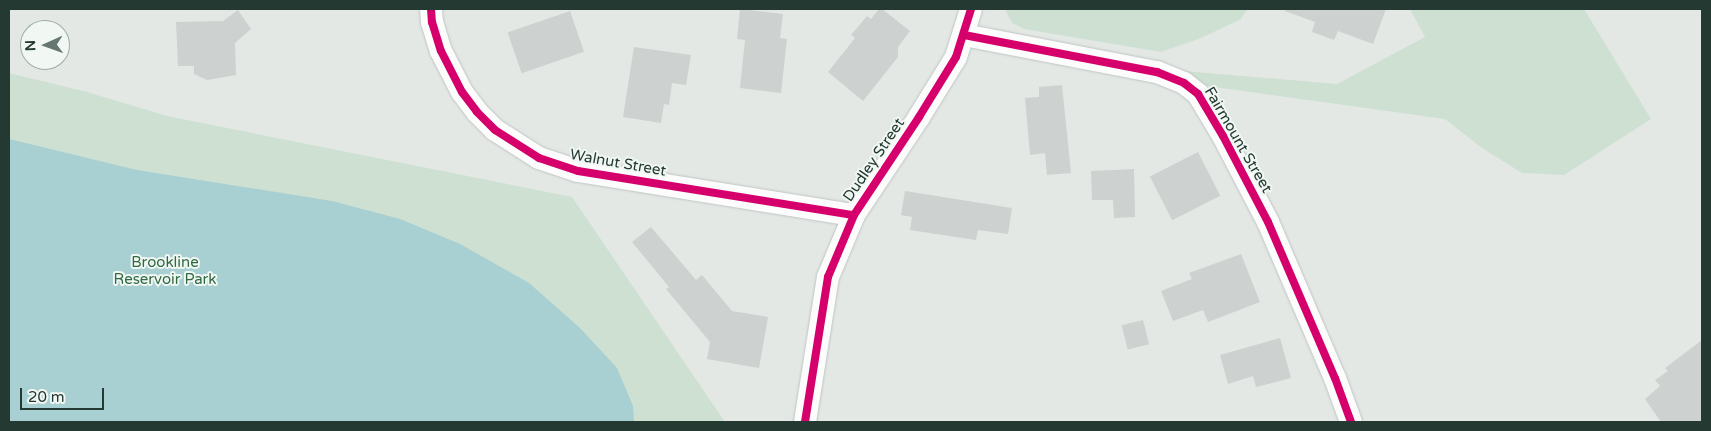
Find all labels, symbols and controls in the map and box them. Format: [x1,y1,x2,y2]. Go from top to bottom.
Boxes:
north arrow [20,20,70,70]
text: N [22,40,39,51]
street label: Fairmount Street [1200,84,1276,196]
street label: Dudley Street [839,115,909,205]
street label: Walnut Street [568,146,668,180]
park label: Brookline Reservoir Park [114,253,216,288]
scale bar [22,378,106,410]
text: 20 m [28,388,65,406]

